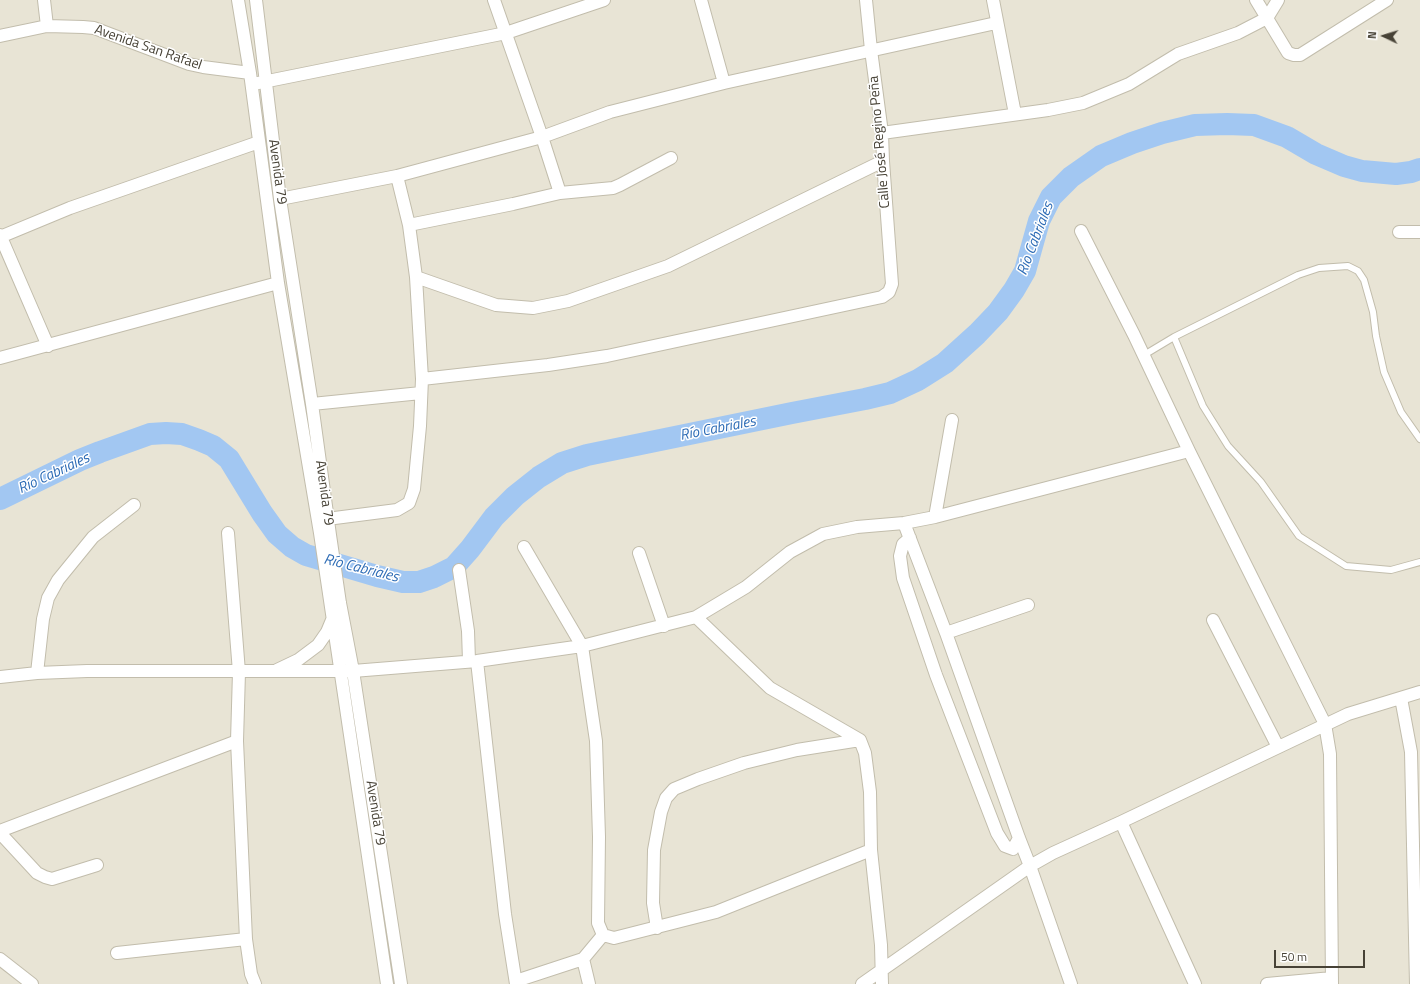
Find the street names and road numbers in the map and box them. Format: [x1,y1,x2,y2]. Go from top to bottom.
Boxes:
street label: Avenida San Rafael [92,22,204,74]
street label: Calle José Regino Peña [866,75,894,209]
street label: Avenida 79 [264,138,290,206]
street label: Avenida 79 [311,459,337,527]
street label: Avenida 79 [362,779,388,847]

